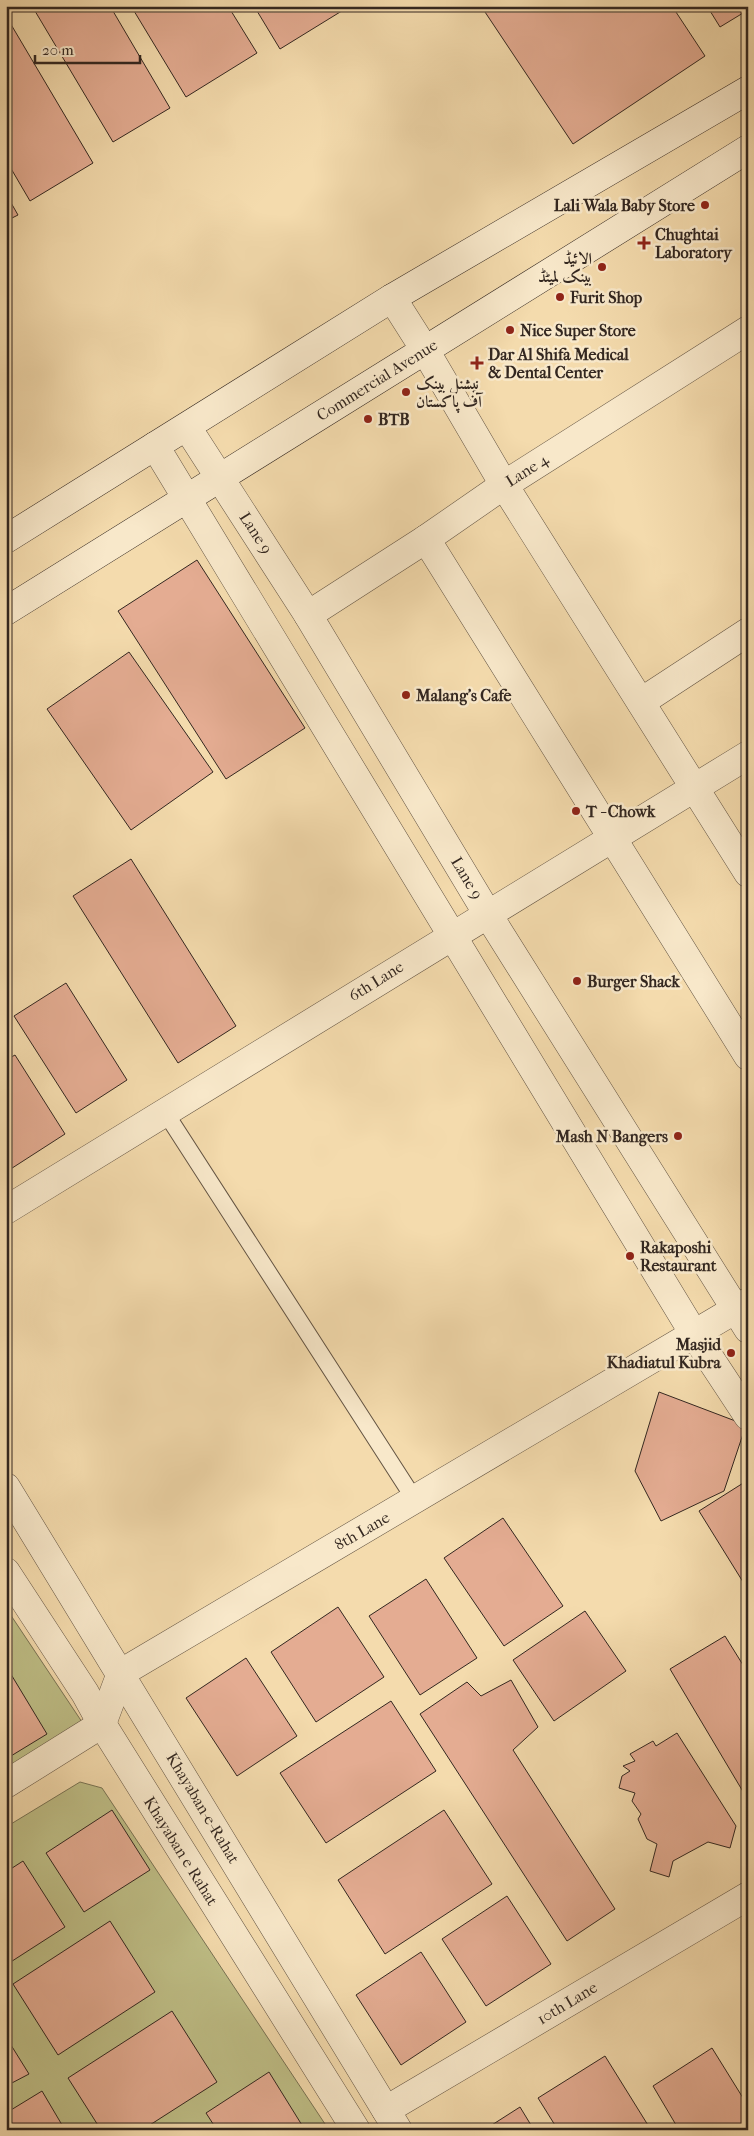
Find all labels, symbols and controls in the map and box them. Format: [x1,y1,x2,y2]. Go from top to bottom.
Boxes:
scale bar [35,32,140,64]
text: 20 m [42,41,74,59]
place label: Lali Wala Baby Store [554,196,695,216]
marker: Lali Wala Baby Store [699,199,711,211]
place label: Chughtai Laboratory [655,225,733,263]
marker: Chughtai Laboratory [637,236,651,250]
place label: الائیڈ بینک لمیٹڈ [538,249,592,286]
marker: الائیڈ بینک لمیٹڈ [596,261,608,273]
place label: Furit Shop [569,288,642,308]
marker: Furit Shop [554,291,566,303]
place label: Nice Super Store [520,321,636,341]
marker: Nice Super Store [504,324,516,336]
street label: Commercial Avenue [313,335,441,425]
place label: Dar Al Shifa Medical & Dental Center [488,345,629,382]
marker: Dar Al Shifa Medical & Dental Center [470,356,484,370]
place label: نیشنل بینک آف پاکستان [416,374,484,414]
marker: نیشنل بینک آف پاکستان [400,386,412,398]
place label: BTB [378,410,410,429]
marker: BTB [362,413,374,425]
street label: Lane 4 [502,449,552,491]
street label: Lane 9 [235,509,277,557]
place label: Malang's Cafe [415,686,512,706]
marker: Malang's Cafe [400,689,412,701]
place label: T - Chowk [585,802,656,821]
marker: T - Chowk [570,805,582,817]
street label: Lane 9 [447,853,487,903]
street label: 6th Lane [345,957,407,1005]
place label: Burger Shack [587,972,681,992]
marker: Burger Shack [571,975,583,987]
place label: Mash N Bangers [555,1127,668,1147]
marker: Mash N Bangers [672,1130,684,1142]
place label: Rakaposhi Restaurant [640,1238,717,1275]
marker: Rakaposhi Restaurant [624,1250,636,1262]
place label: Masjid Khadiatul Kubra [607,1335,722,1372]
marker: Masjid Khadiatul Kubra [725,1347,737,1359]
street label: 8th Lane [331,1508,393,1554]
street label: Khayaban-e-Rahat [162,1749,244,1867]
street label: Khayaban e Rahat [140,1793,222,1909]
street label: 10th Lane [533,1978,601,2028]

